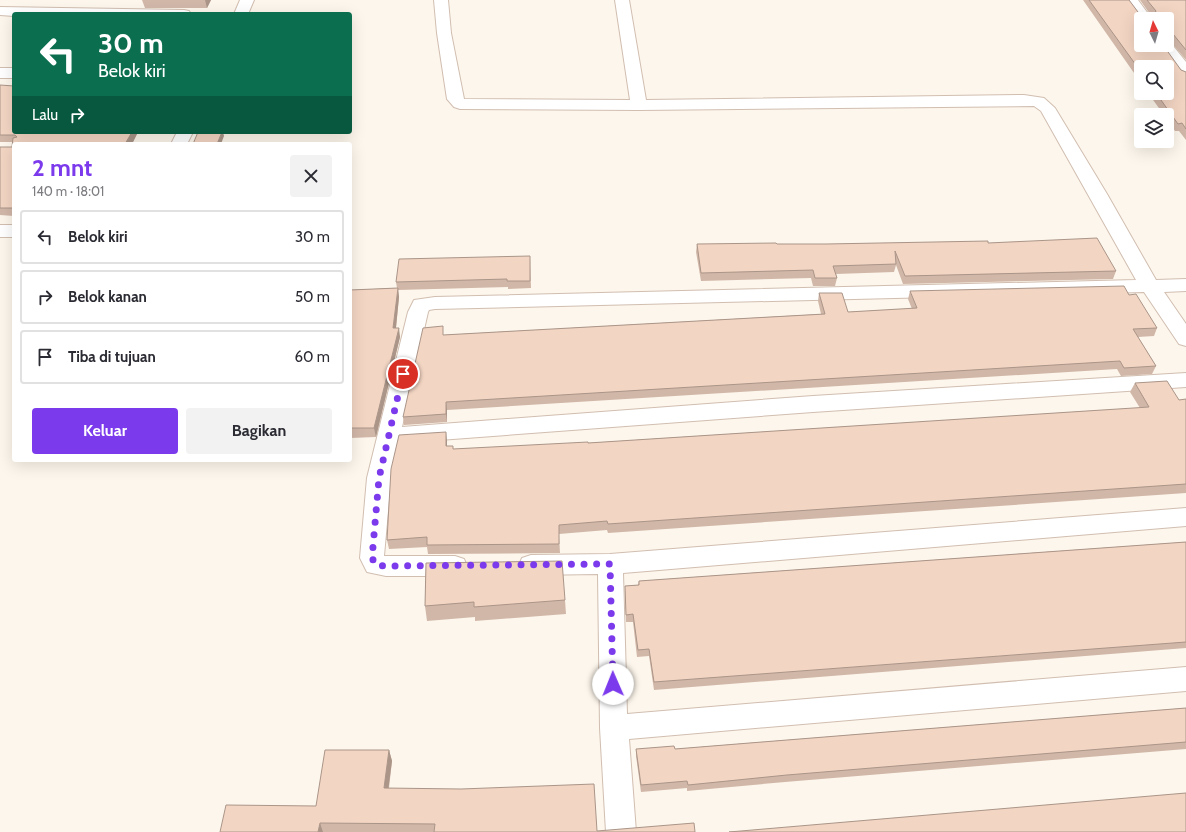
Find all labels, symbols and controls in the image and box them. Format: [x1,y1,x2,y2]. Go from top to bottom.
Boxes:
north arrow [1134,12,1174,52]
map controls [1134,12,1174,148]
text: 30 m [98,26,164,60]
icon: left [32,28,84,80]
text: Belok kiri [98,60,166,82]
button: search [1134,60,1174,100]
icon: right [66,104,88,126]
text: Lalu [32,106,58,124]
button: layers [1134,108,1174,148]
text: 2 mnt [32,153,92,182]
button: close [290,155,332,197]
text: 140 m · 18:01 [32,183,104,199]
icon: left [34,226,56,248]
text: Belok kiri [68,228,128,246]
text: 30 m [295,228,330,246]
icon: right [34,286,56,308]
text: Belok kanan [68,288,147,306]
text: 50 m [295,288,330,306]
icon: arrive [34,346,56,368]
text: Tiba di tujuan [68,348,156,366]
text: 60 m [294,348,330,366]
pin [386,357,420,391]
icon: arrive [392,363,414,385]
button: Keluar [32,408,178,454]
button: Bagikan [186,408,332,454]
position arrow [592,663,634,705]

